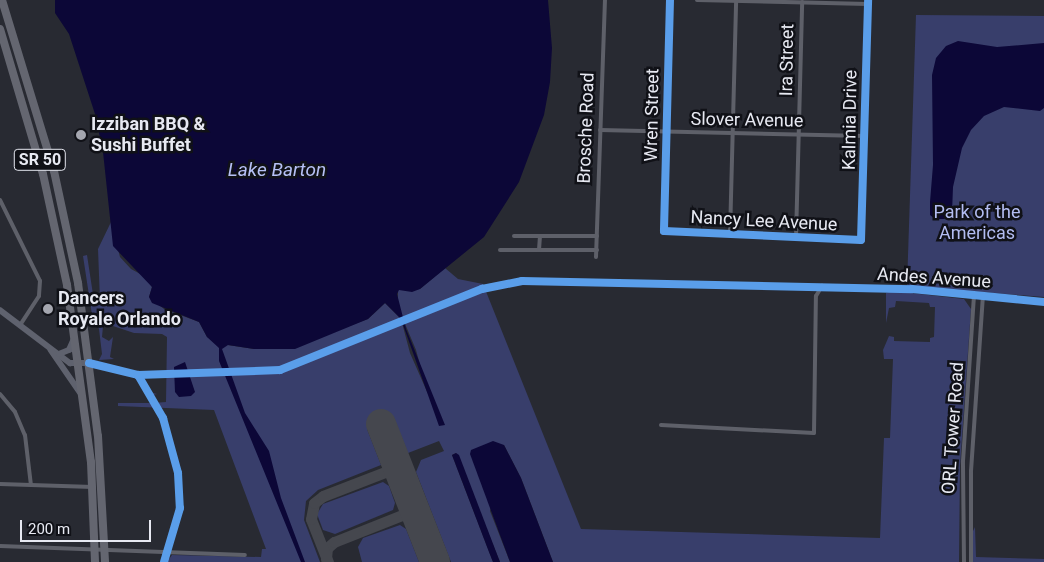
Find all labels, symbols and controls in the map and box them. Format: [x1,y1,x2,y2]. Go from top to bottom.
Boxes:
street label: Ira Street [776,24,798,96]
street label: Wren Street [640,68,664,162]
street label: Kalmia Drive [838,70,862,170]
street label: Brosche Road [573,72,599,184]
street label: Slover Avenue [690,108,804,132]
place label: Izziban BBQ & Sushi Buffet [91,114,205,156]
marker: Izziban BBQ & Sushi Buffet [75,129,87,141]
road number: SR 50 [14,146,66,174]
water label: Lake Barton [228,159,326,181]
park label: Park of the Americas [933,202,1021,244]
street label: Nancy Lee Avenue [690,206,838,236]
street label: Andes Avenue [876,263,992,293]
place label: Dancers Royale Orlando [58,288,181,330]
marker: Dancers Royale Orlando [42,303,54,315]
street label: ORL Tower Road [938,361,968,495]
scale bar [22,510,154,542]
text: 200 m [28,520,70,538]

